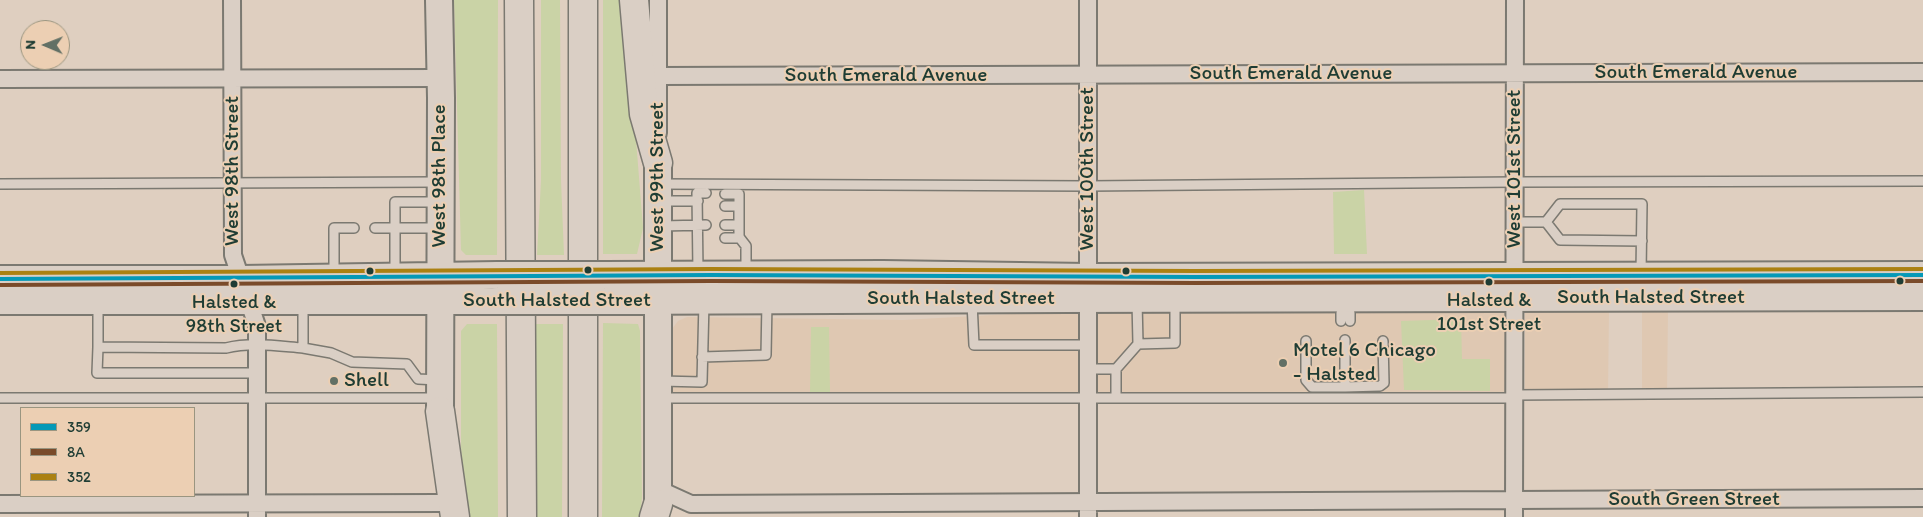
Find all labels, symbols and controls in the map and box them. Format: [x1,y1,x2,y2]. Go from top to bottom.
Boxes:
north arrow [20,20,70,70]
text: N [22,40,39,50]
street label: South Emerald Avenue [1595,60,1797,86]
street label: South Emerald Avenue [1190,61,1392,87]
street label: South Emerald Avenue [785,63,987,89]
street label: West 100th Street [1075,87,1101,251]
street label: West 101st Street [1502,89,1528,249]
street label: West 98th Street [220,96,246,246]
street label: West 99th Street [645,102,671,252]
street label: West 98th Place [427,104,453,248]
unlabelled marker [583,265,593,275]
unlabelled marker [365,266,375,276]
unlabelled marker [1121,266,1131,276]
unlabelled marker [1895,276,1905,286]
marker: Halsted & 101st Street [1484,277,1494,287]
marker: Halsted & 98th Street [229,279,239,289]
street label: South Halsted Street [1557,285,1745,311]
street label: South Halsted Street [867,286,1055,312]
street label: South Halsted Street [463,288,651,314]
place label: Halsted & 101st Street [1437,289,1541,336]
place label: Halsted & 98th Street [186,291,282,338]
place label: Motel 6 Chicago - Halsted [1293,338,1436,388]
marker: Motel 6 Chicago - Halsted [1277,357,1289,369]
place label: Shell [344,368,389,394]
marker: Shell [328,375,340,387]
legend [20,407,195,497]
text: 359 [67,418,91,436]
text: 8A [67,443,85,461]
text: 352 [67,468,91,486]
street label: South Green Street [1608,487,1780,513]

